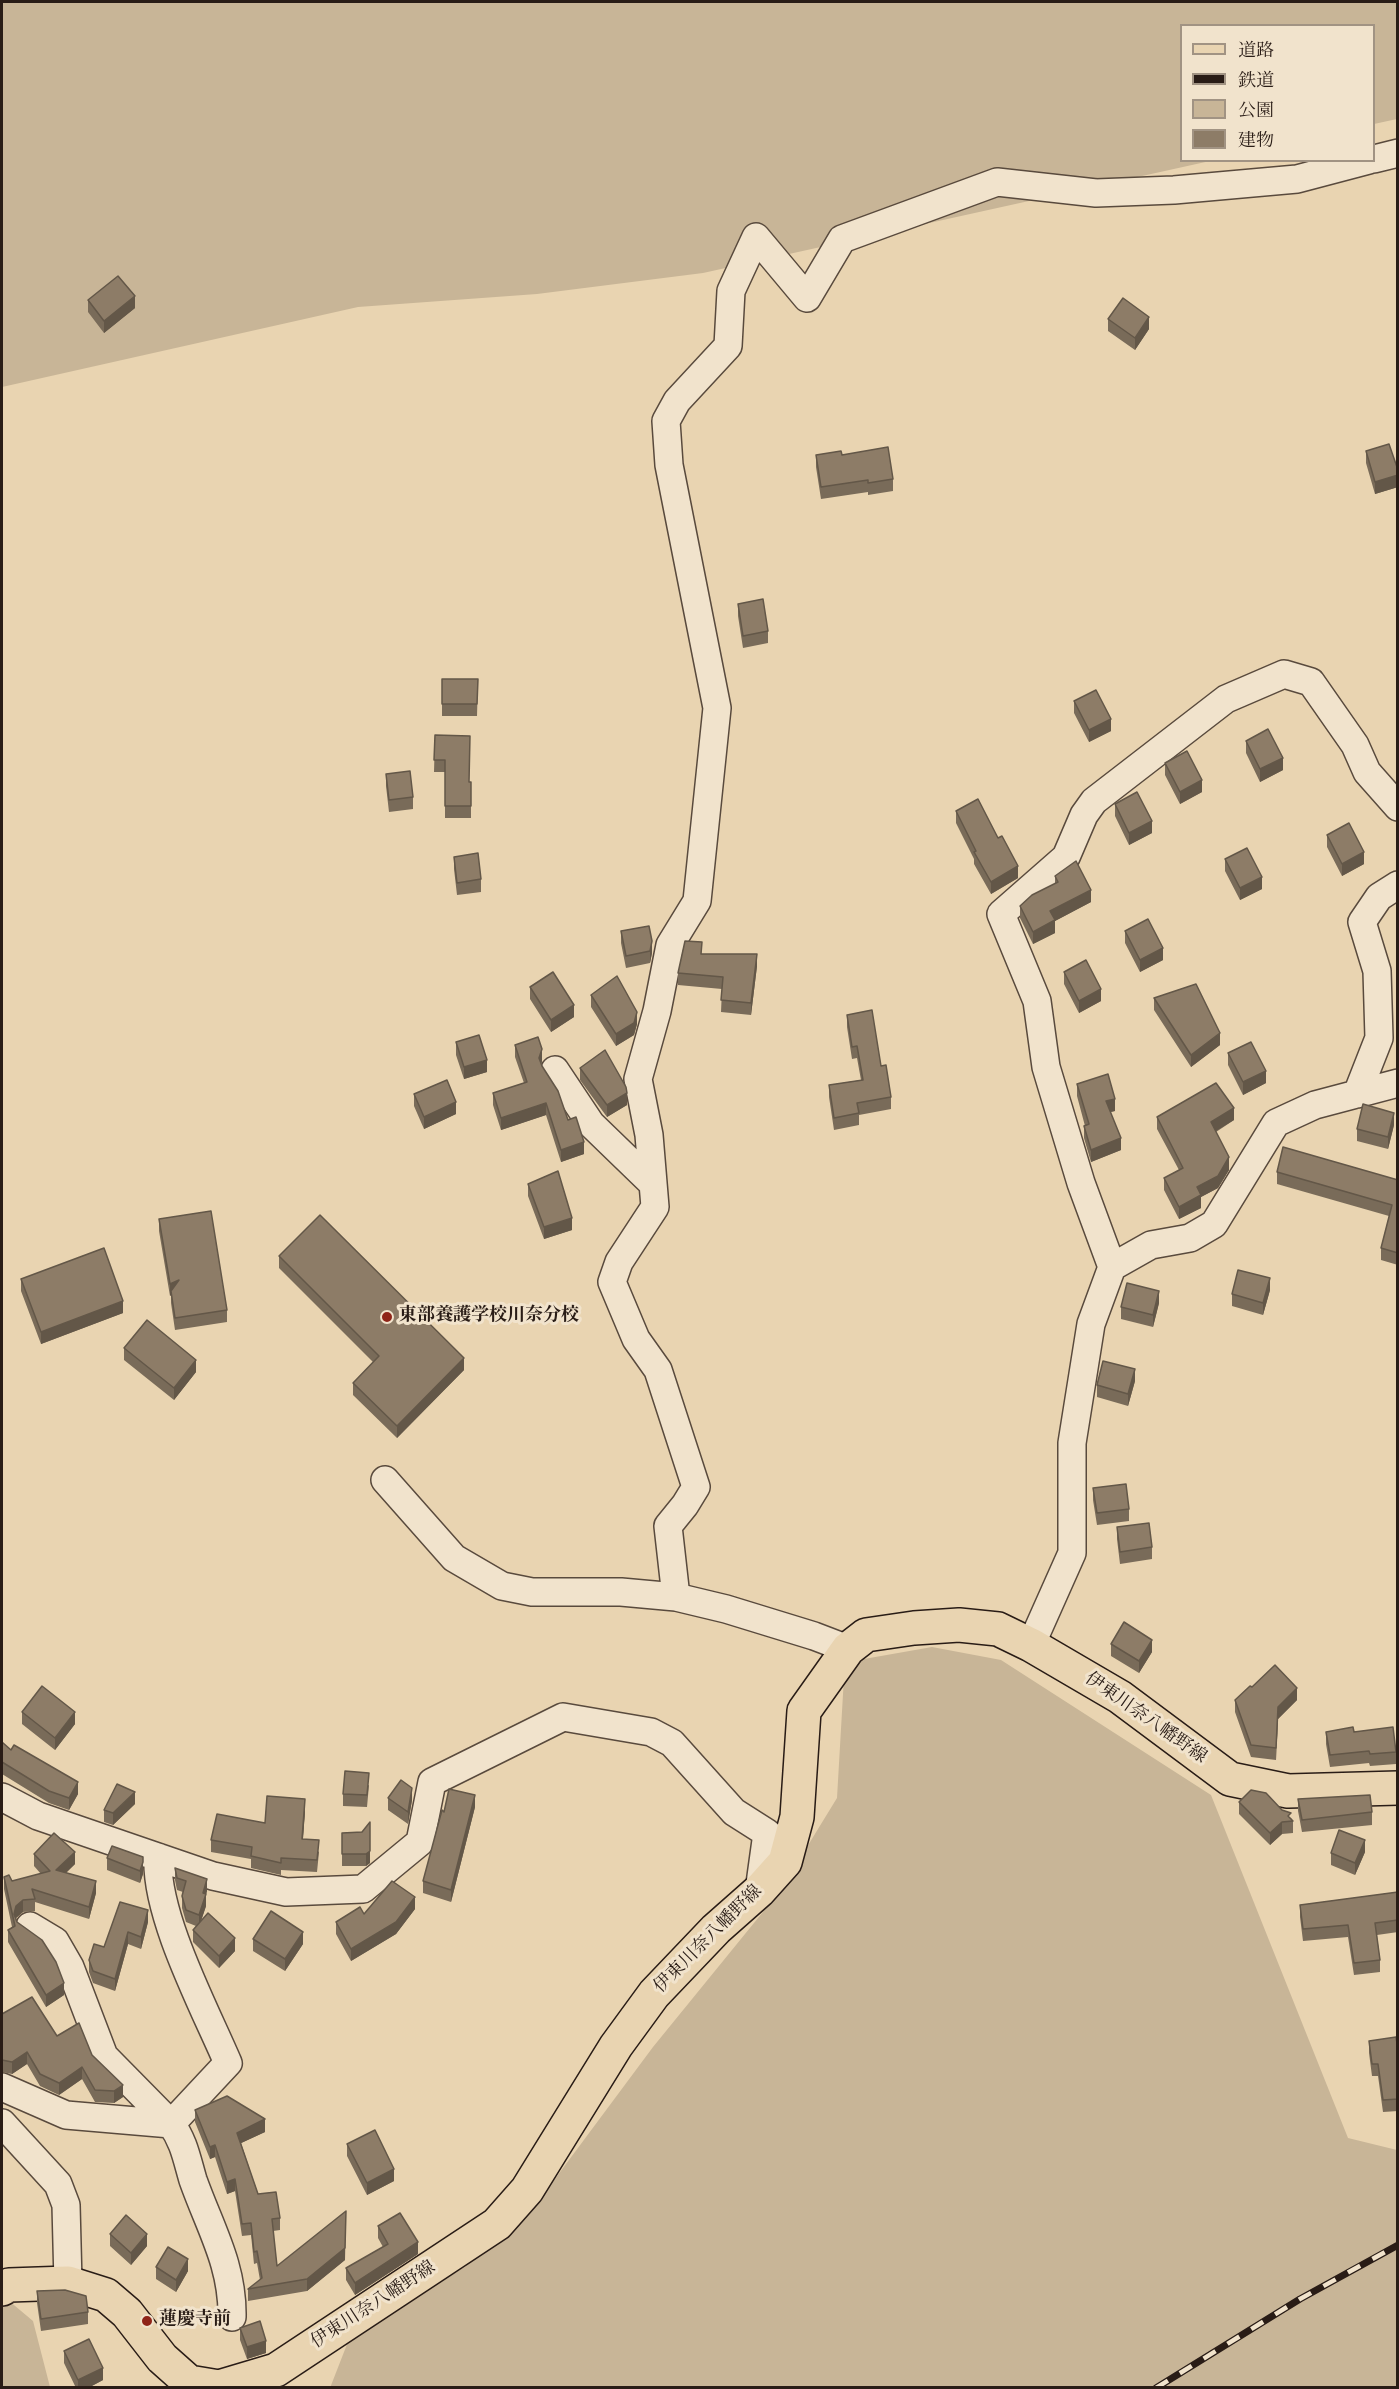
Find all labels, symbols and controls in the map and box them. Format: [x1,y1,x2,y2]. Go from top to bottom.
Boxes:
legend [1180,24,1375,162]
text: 道路 [1238,39,1274,64]
text: 鉄道 [1238,69,1274,94]
text: 公園 [1238,99,1274,124]
text: 建物 [1238,129,1274,154]
place label: 東部養護学校川奈分校 [399,1306,579,1328]
marker: 東部養護学校川奈分校 [380,1310,394,1324]
street label: 伊東川奈八幡野線 [1080,1669,1210,1769]
street label: 伊東川奈八幡野線 [650,1881,768,1999]
street label: 伊東川奈八幡野線 [308,2258,440,2354]
place label: 蓮慶寺前 [159,2310,231,2332]
marker: 蓮慶寺前 [140,2314,154,2328]

